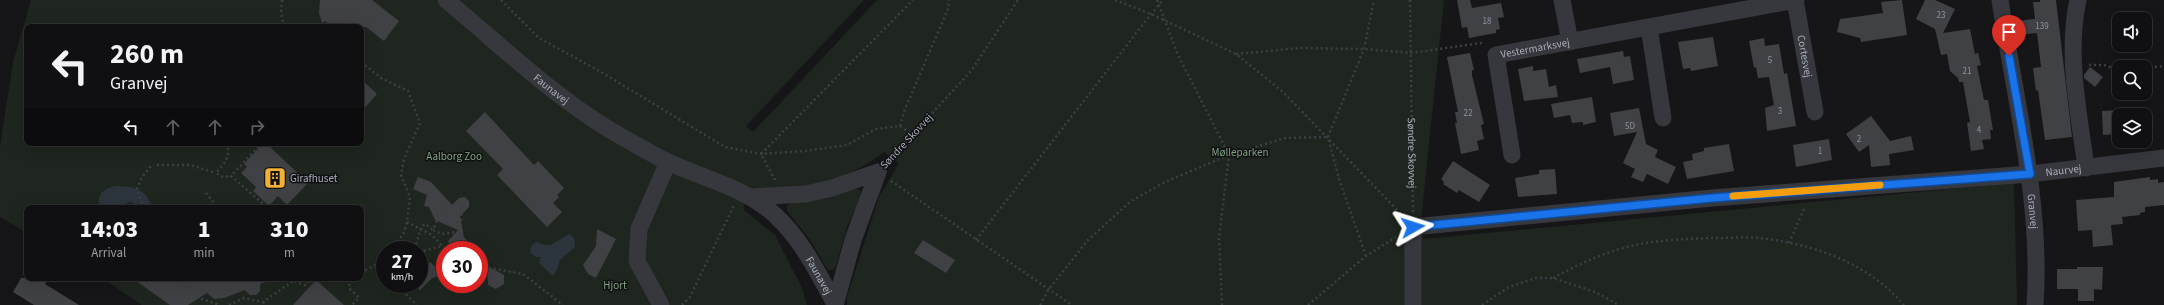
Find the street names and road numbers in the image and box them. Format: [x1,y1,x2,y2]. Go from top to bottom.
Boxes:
street label: Cortesvej [1793,34,1816,79]
street label: Vestermarksvej [1499,35,1571,62]
street label: Faunavej [530,71,572,108]
street label: Søndre Skovvej [877,110,936,172]
street label: Søndre Skovvej [1404,117,1420,189]
street label: Naurvej [2045,161,2082,180]
street label: Granvej [2023,193,2042,229]
street label: Faunavej [802,254,835,297]

